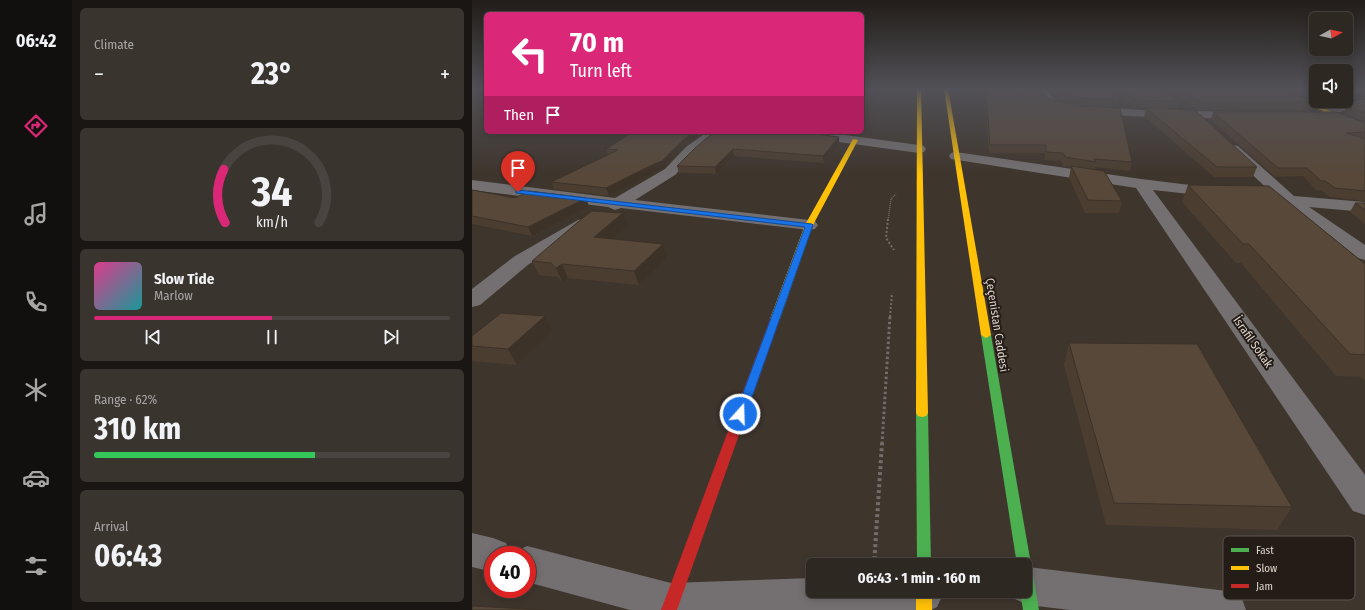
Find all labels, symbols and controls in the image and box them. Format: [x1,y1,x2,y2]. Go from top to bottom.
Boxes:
north arrow [1309,12,1353,56]
map controls [1309,12,1353,108]
text: 70 m [570,26,624,59]
icon: left [504,28,556,80]
text: 06:42 [16,30,56,52]
text: Climate [94,37,134,52]
text: 23° [251,56,293,92]
text: Turn left [570,60,632,82]
text: − [94,61,104,88]
text: + [440,61,450,88]
button: sound [1309,64,1353,108]
icon: arrive [542,104,564,126]
text: Then [504,106,534,124]
icon: directions [22,112,50,140]
pin [501,151,535,192]
icon: arrive [507,157,529,179]
text: 34 [251,166,292,216]
icon: music [22,200,50,228]
text: km/h [256,213,288,230]
text: Slow Tide [154,270,214,288]
street label: Çeçenistan Caddesi [983,277,1011,373]
icon: phone [22,288,50,316]
text: Marlow [154,288,193,303]
street label: İsrafil Sokak [1230,313,1277,371]
icon: previous [142,326,164,348]
icon: pause [261,326,283,348]
icon: next [380,326,402,348]
icon: climate [22,376,50,404]
text: Range · 62% [94,392,157,407]
position arrow [719,393,761,435]
text: 310 km [94,411,181,447]
icon: car [22,464,50,492]
text: Arrival [94,519,128,534]
legend [1223,536,1355,600]
text: 06:43 [94,538,162,574]
text: Fast [1256,544,1274,557]
speed limit sign: 40 [484,546,536,598]
icon: filters [22,552,50,580]
text: Slow [1256,562,1277,575]
text: 06:43 · 1 min · 160 m [858,569,981,587]
text: Jam [1256,580,1273,593]

